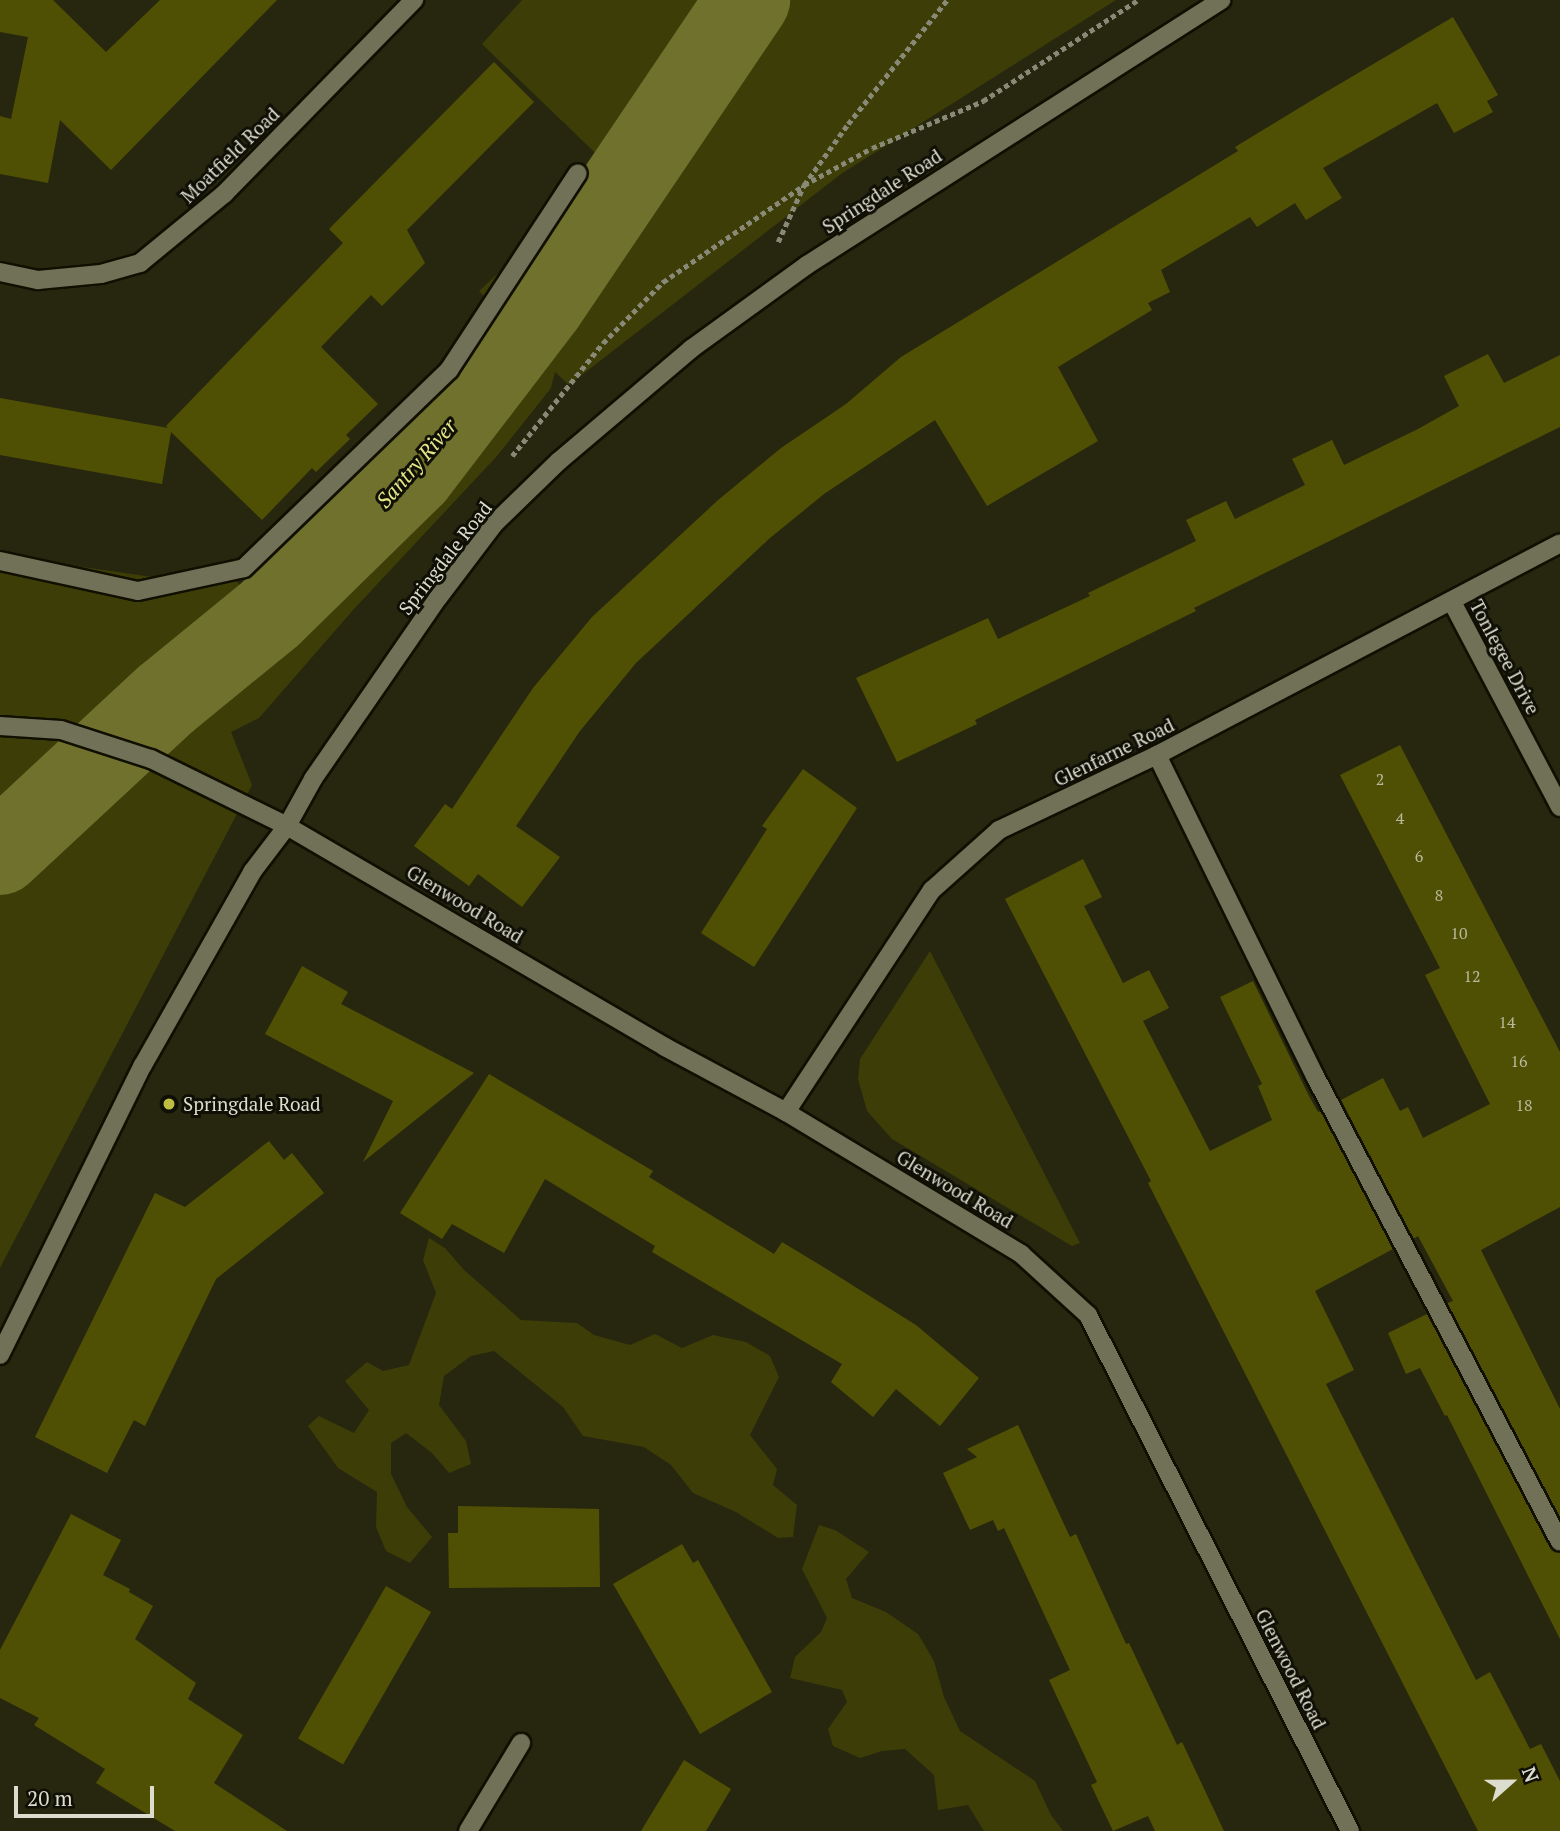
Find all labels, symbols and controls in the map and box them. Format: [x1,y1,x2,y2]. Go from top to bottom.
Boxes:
street label: Moatfield Road [176,102,284,208]
street label: Springdale Road [818,144,946,238]
water label: Santry River [371,413,461,513]
street label: Springdale Road [394,497,496,619]
street label: Tonlegee Drive [1465,596,1545,718]
street label: Glenfarne Road [1050,713,1178,791]
house number: 2 [1376,769,1384,789]
house number: 4 [1396,808,1404,828]
house number: 6 [1415,846,1423,866]
street label: Glenwood Road [403,860,527,948]
house number: 8 [1435,885,1443,905]
house number: 10 [1450,923,1468,943]
house number: 12 [1463,966,1481,986]
house number: 14 [1498,1012,1516,1032]
house number: 16 [1510,1051,1528,1071]
place label: Springdale Road [183,1093,321,1115]
house number: 18 [1515,1095,1533,1115]
marker: Springdale Road [161,1096,177,1112]
street label: Glenwood Road [893,1145,1017,1233]
street label: Glenwood Road [1251,1605,1331,1733]
north arrow [1476,1747,1546,1817]
text: N [1517,1763,1545,1785]
scale bar [18,1772,158,1816]
text: 20 m [27,1784,73,1812]

